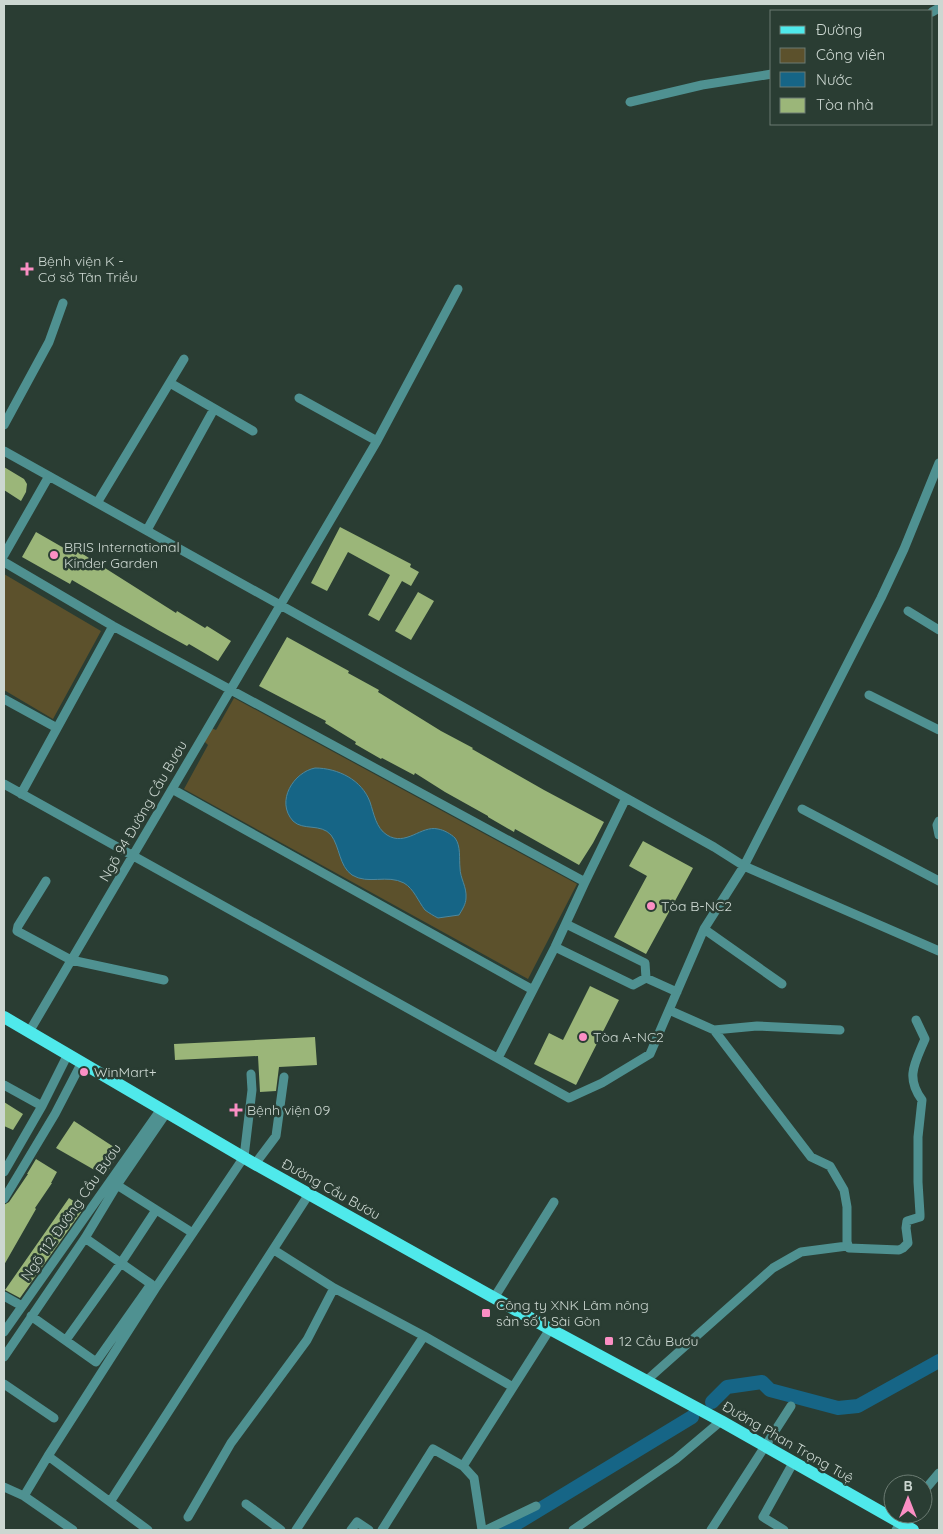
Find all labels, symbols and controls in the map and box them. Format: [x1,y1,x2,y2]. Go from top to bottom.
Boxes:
legend [770,10,933,125]
text: Đường [816,20,862,39]
text: Công viên [816,45,885,64]
text: Nước [816,70,853,89]
text: Tòa nhà [816,95,874,114]
place label: Bệnh viện K - Cơ sở Tân Triều [38,252,138,286]
marker: Bệnh viện K - Cơ sở Tân Triều [20,262,34,276]
place label: BRIS International Kinder Garden [64,538,180,572]
marker: BRIS International Kinder Garden [48,549,60,561]
street label: Ngõ 94 Đường Cầu Bươu [95,737,191,885]
place label: Tòa B-NC2 [661,897,732,915]
marker: Tòa B-NC2 [645,900,657,912]
place label: Tòa A-NC2 [593,1028,664,1046]
marker: Tòa A-NC2 [577,1031,589,1043]
place label: WinMart+ [94,1063,157,1081]
marker: WinMart+ [78,1066,90,1078]
place label: Bệnh viện 09 [247,1101,330,1119]
marker: Bệnh viện 09 [229,1103,243,1117]
street label: Ngõ 112 Đường Cầu Bươu [17,1140,125,1284]
street label: Đường Cầu Bươu [279,1154,383,1224]
place label: Công ty XNK Lâm nông sản số 1 Sài Gòn [496,1296,649,1330]
marker: Công ty XNK Lâm nông sản số 1 Sài Gòn [480,1307,492,1319]
place label: 12 Cầu Bươu [619,1332,699,1350]
marker: 12 Cầu Bươu [603,1335,615,1347]
street label: Đường Phan Trọng Tuệ [719,1397,857,1487]
north arrow [883,1474,933,1524]
text: B [903,1477,913,1495]

